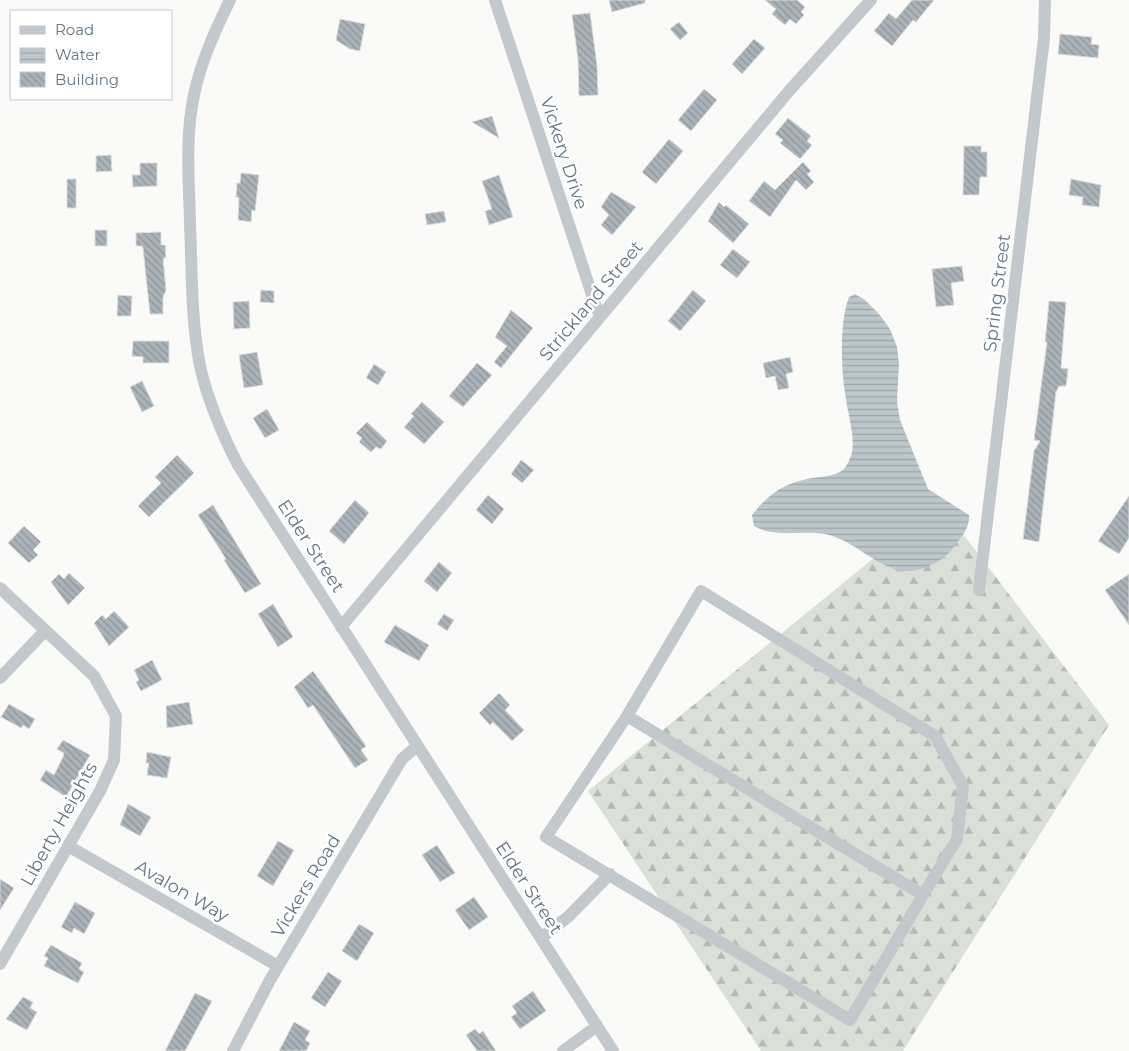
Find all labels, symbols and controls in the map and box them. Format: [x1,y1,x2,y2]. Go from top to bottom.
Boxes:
legend [10,10,172,100]
text: Road [55,20,94,39]
text: Water [55,45,101,64]
text: Building [55,70,119,89]
street label: Vickery Drive [535,94,593,212]
street label: Spring Street [979,233,1015,353]
street label: Strickland Street [534,236,648,366]
street label: Elder Street [273,495,349,597]
street label: Liberty Heights [16,758,102,890]
street label: Vickers Road [267,831,345,941]
street label: Elder Street [491,837,567,939]
street label: Avalon Way [131,855,233,927]

